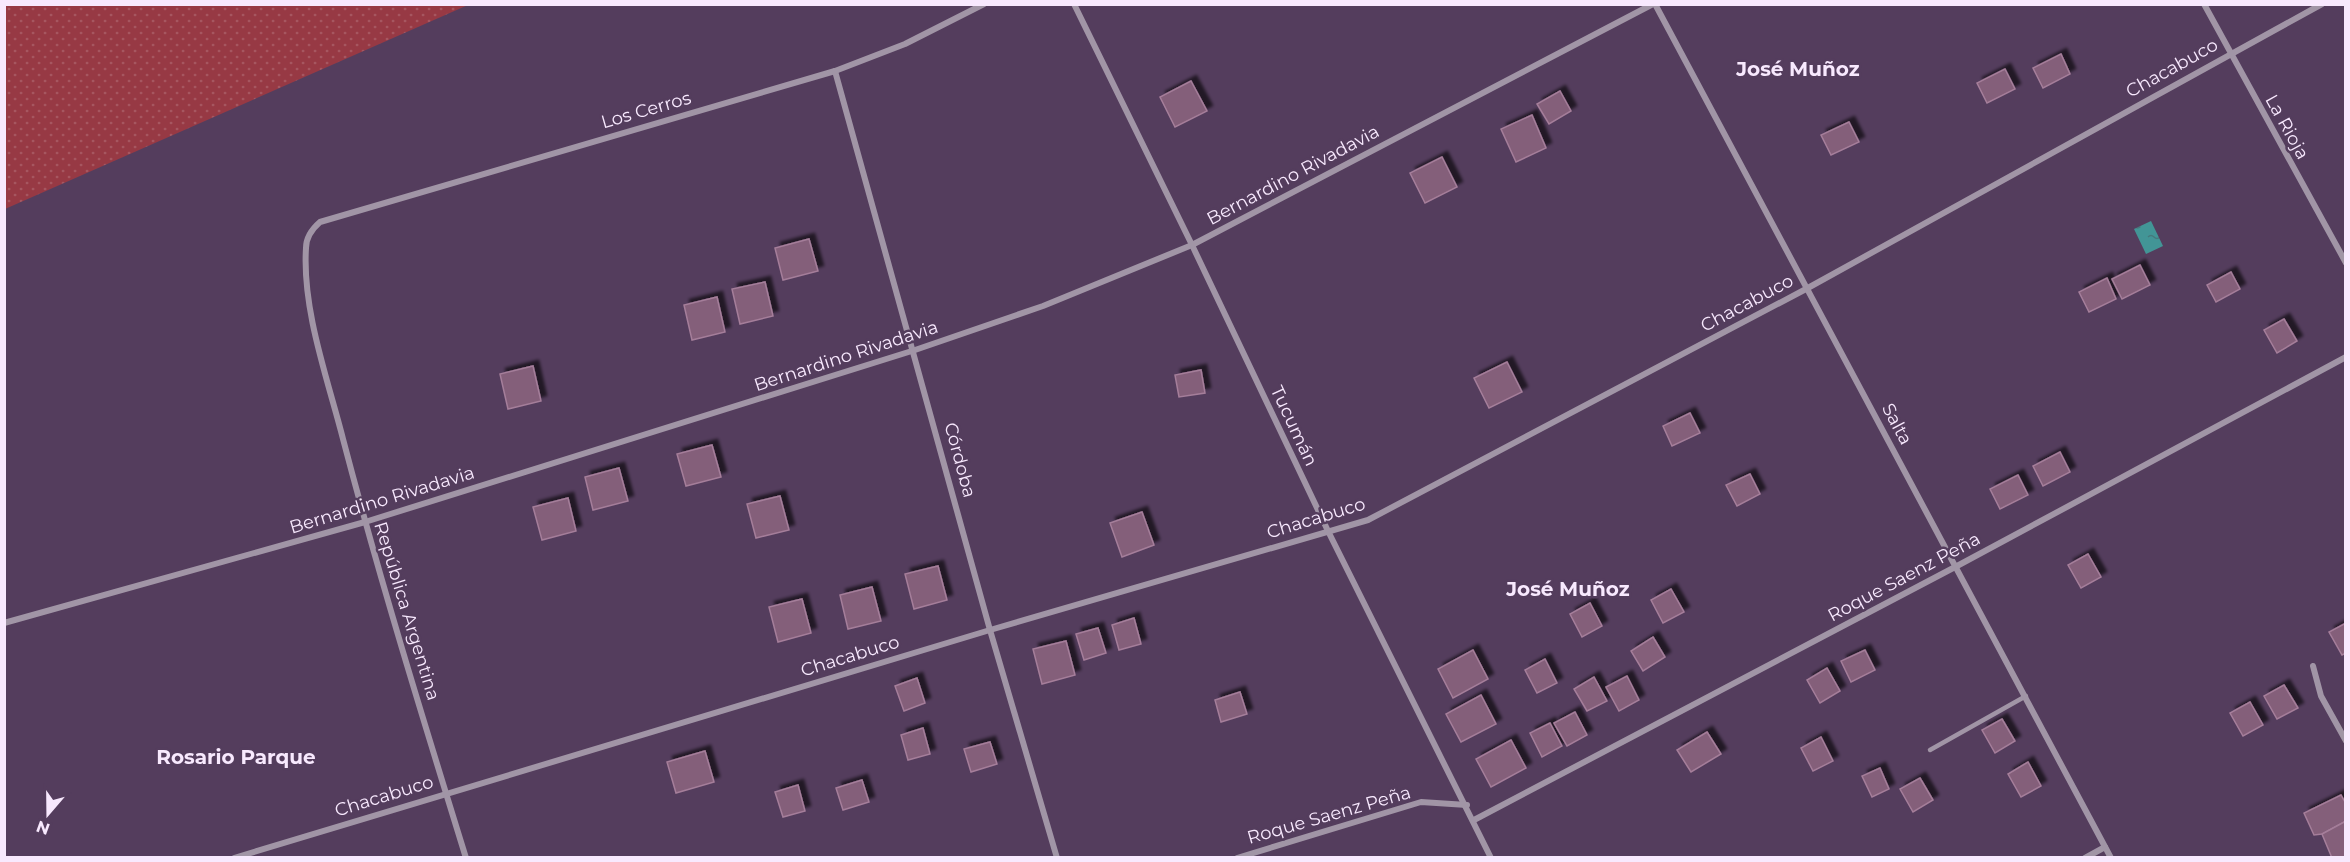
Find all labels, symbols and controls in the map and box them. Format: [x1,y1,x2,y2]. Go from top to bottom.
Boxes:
street label: Chacabuco [2122,34,2222,102]
district label: José Muñoz [1735,57,1860,81]
street label: Los Cerros [598,87,694,133]
street label: La Rioja [2260,91,2314,163]
street label: Bernardino Rivadavia [1203,120,1383,230]
street label: Chacabuco [1697,269,1797,337]
street label: Bernardino Rivadavia [751,316,941,396]
street label: Tucumán [1266,382,1322,470]
street label: Salta [1877,399,1917,449]
street label: Córdoba [939,420,981,500]
street label: Bernardino Rivadavia [287,461,477,539]
street label: Chacabuco [1264,493,1368,543]
street label: República Argentina [369,519,445,703]
street label: Roque Saenz Peña [1824,528,1984,626]
district label: José Muñoz [1505,577,1630,601]
street label: Chacabuco [798,631,902,681]
district label: Rosario Parque [156,745,316,769]
street label: Chacabuco [332,771,436,821]
street label: Roque Saenz Peña [1245,781,1413,849]
north arrow [18,784,78,844]
text: N [34,816,52,839]

